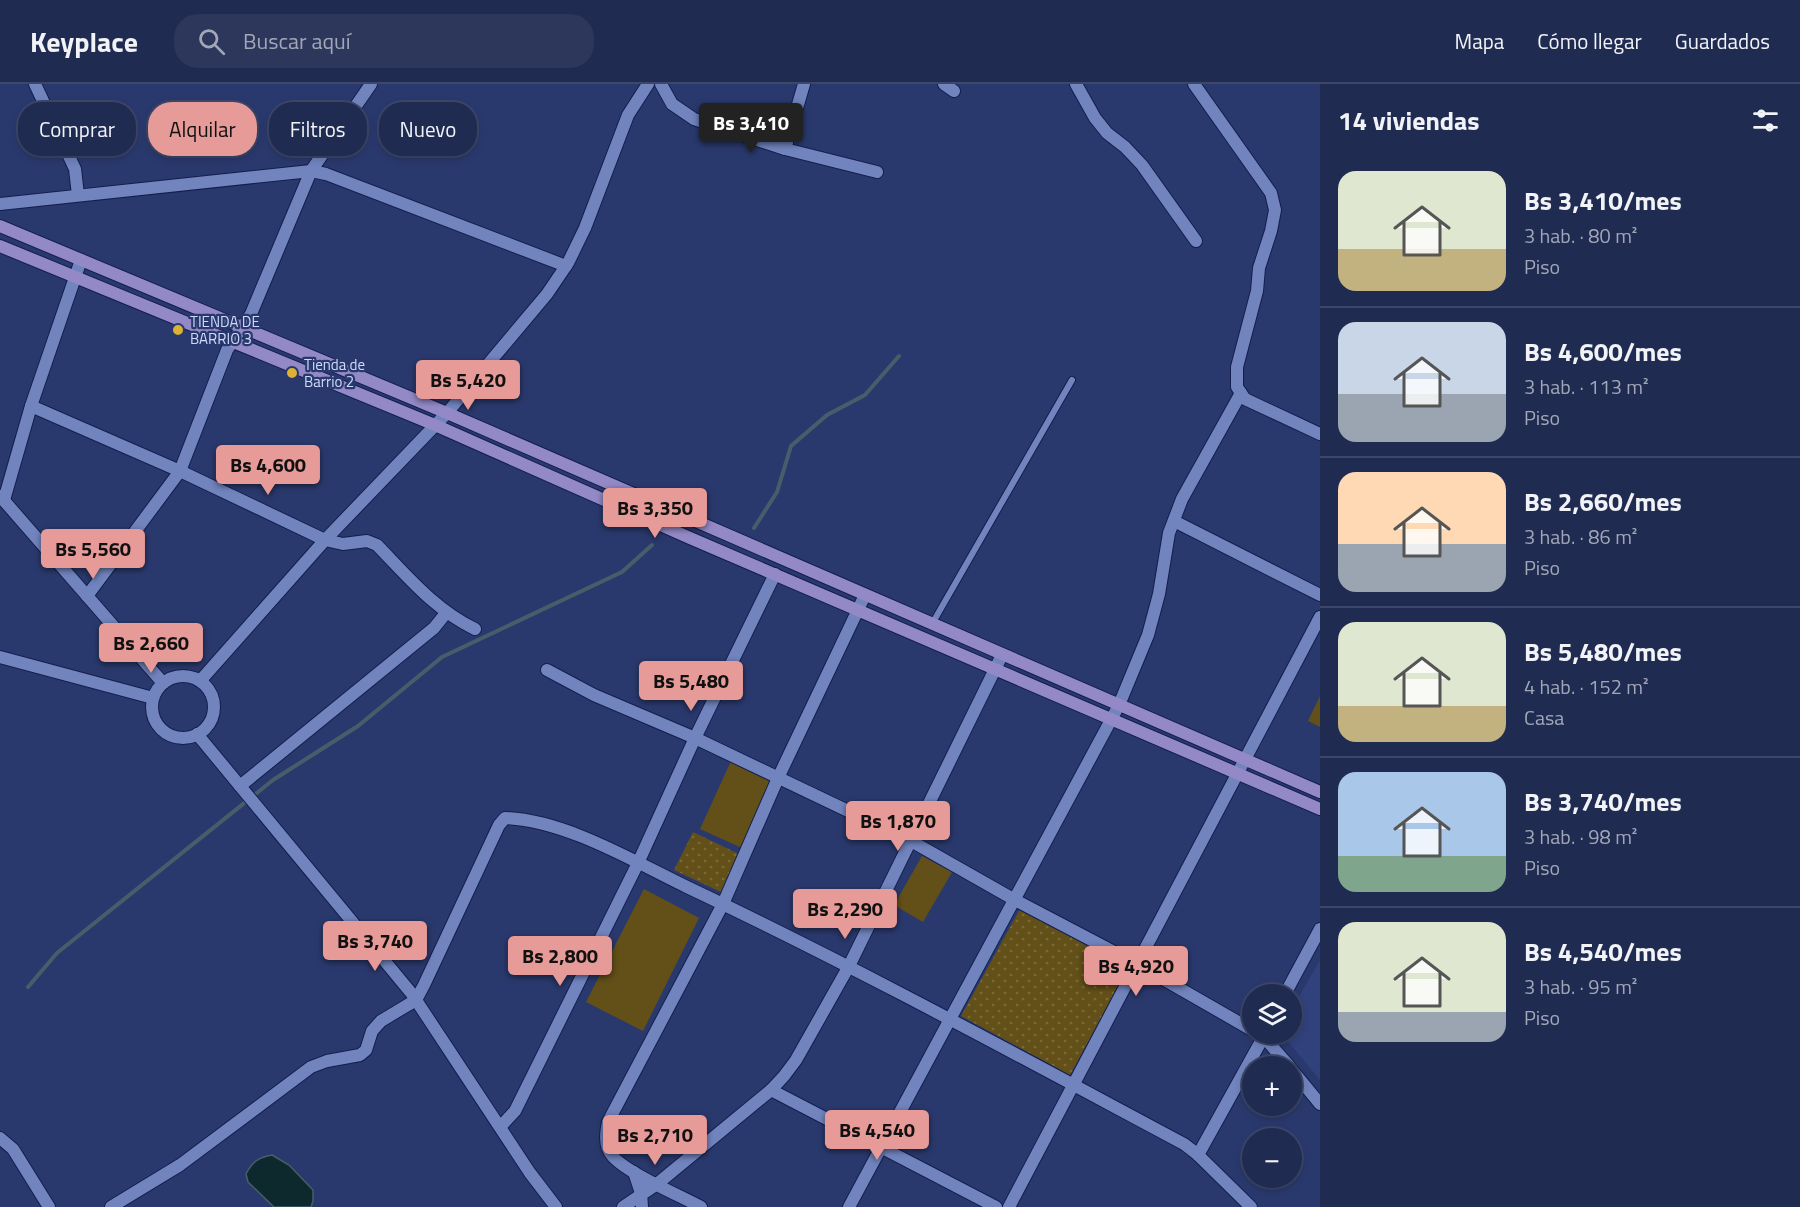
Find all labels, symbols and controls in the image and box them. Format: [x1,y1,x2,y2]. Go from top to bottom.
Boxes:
search box [174,14,594,68]
text: Keyplace [30,20,138,63]
text: Buscar aquí [243,24,351,58]
icon: search [195,25,228,58]
text: Mapa [1455,25,1504,57]
text: Cómo llegar [1537,25,1642,57]
text: Guardados [1675,25,1770,57]
text: 14 viviendas [1338,101,1480,140]
chip: Comprar [18,102,136,156]
chip: Alquilar [148,102,257,156]
chip: Filtros [269,102,367,156]
chip: Nuevo [379,102,477,156]
pin: Bs 3,410 [689,103,813,154]
icon: filters [1749,104,1782,137]
text: Bs 3,410 [713,107,789,138]
text: Bs 3,410/mes [1524,181,1682,220]
icon: home [1386,195,1458,267]
text: 3 hab. · 80 m² [1524,220,1637,251]
text: Piso [1524,251,1560,282]
place label: TIENDA DE BARRIO 3 [190,310,260,350]
marker: TIENDA DE BARRIO 3 [171,323,185,337]
text: Bs 4,600/mes [1524,332,1682,371]
icon: home [1386,346,1458,418]
place label: Tienda de Barrio 2 [304,353,365,393]
pin: Bs 5,420 [406,360,530,411]
text: Bs 5,420 [430,364,506,395]
marker: Tienda de Barrio 2 [285,366,299,380]
text: 3 hab. · 113 m² [1524,371,1649,402]
text: Piso [1524,402,1560,433]
pin: Bs 4,600 [206,445,330,496]
text: Bs 4,600 [230,449,306,480]
text: Bs 2,660/mes [1524,482,1682,521]
pin: Bs 3,350 [593,488,717,539]
text: Bs 3,350 [617,492,693,523]
icon: home [1386,496,1458,568]
text: 3 hab. · 86 m² [1524,521,1637,552]
pin: Bs 5,560 [31,529,155,580]
text: Bs 5,560 [55,533,131,564]
text: Piso [1524,552,1560,583]
pin: Bs 2,660 [89,623,213,674]
text: Bs 2,660 [113,627,189,658]
text: Bs 5,480/mes [1524,632,1682,671]
icon: home [1386,646,1458,718]
pin: Bs 5,480 [629,661,753,712]
text: Bs 5,480 [653,665,729,696]
text: 4 hab. · 152 m² [1524,671,1649,702]
text: Casa [1524,702,1564,733]
text: Bs 3,740/mes [1524,782,1682,821]
icon: home [1386,796,1458,868]
pin: Bs 1,870 [836,801,960,852]
text: Bs 1,870 [860,805,936,836]
text: 3 hab. · 98 m² [1524,821,1637,852]
text: Piso [1524,852,1560,883]
pin: Bs 2,290 [783,889,907,940]
text: Bs 2,290 [807,893,883,924]
pin: Bs 3,740 [313,921,437,972]
text: Bs 3,740 [337,925,413,956]
text: Bs 4,540/mes [1524,932,1682,971]
pin: Bs 2,800 [498,936,622,987]
text: Bs 2,800 [522,940,598,971]
pin: Bs 4,920 [1074,946,1198,997]
icon: home [1386,946,1458,1018]
text: Bs 4,920 [1098,950,1174,981]
text: 3 hab. · 95 m² [1524,971,1637,1002]
map controls [1242,984,1302,1188]
button: layers [1242,984,1302,1044]
text: Piso [1524,1002,1560,1033]
button: + [1242,1056,1302,1116]
pin: Bs 4,540 [815,1110,939,1161]
text: Bs 4,540 [839,1114,915,1145]
pin: Bs 2,710 [593,1115,717,1166]
text: Bs 2,710 [617,1119,693,1150]
button: − [1242,1128,1302,1188]

